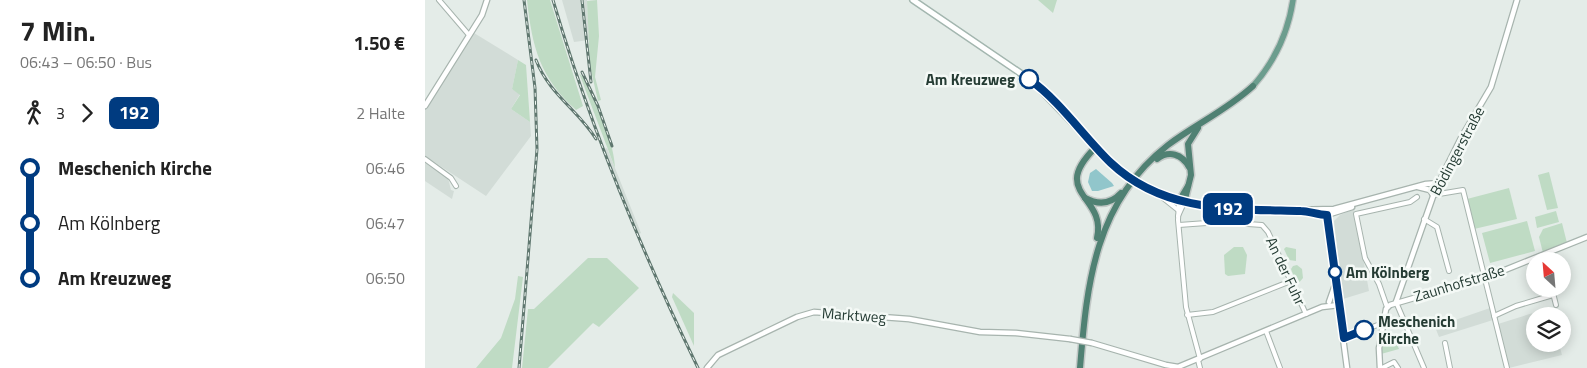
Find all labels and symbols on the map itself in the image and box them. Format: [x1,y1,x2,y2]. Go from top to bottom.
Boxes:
place label: Am Kreuzweg [926,68,1015,91]
marker: Am Kreuzweg [1019,69,1039,89]
street label: Bödingerstraße [1424,102,1490,200]
line badge: 192 [1199,193,1257,225]
street label: An der Fuhr [1260,233,1312,309]
north arrow [1526,252,1571,298]
street label: Zaunhofstraße [1411,258,1507,308]
place label: Am Kölnberg [1346,261,1429,284]
marker: Am Kölnberg [1328,265,1342,279]
street label: Marktweg [821,301,887,329]
place label: Meschenich Kirche [1378,310,1455,350]
marker: Meschenich Kirche [1354,320,1374,340]

